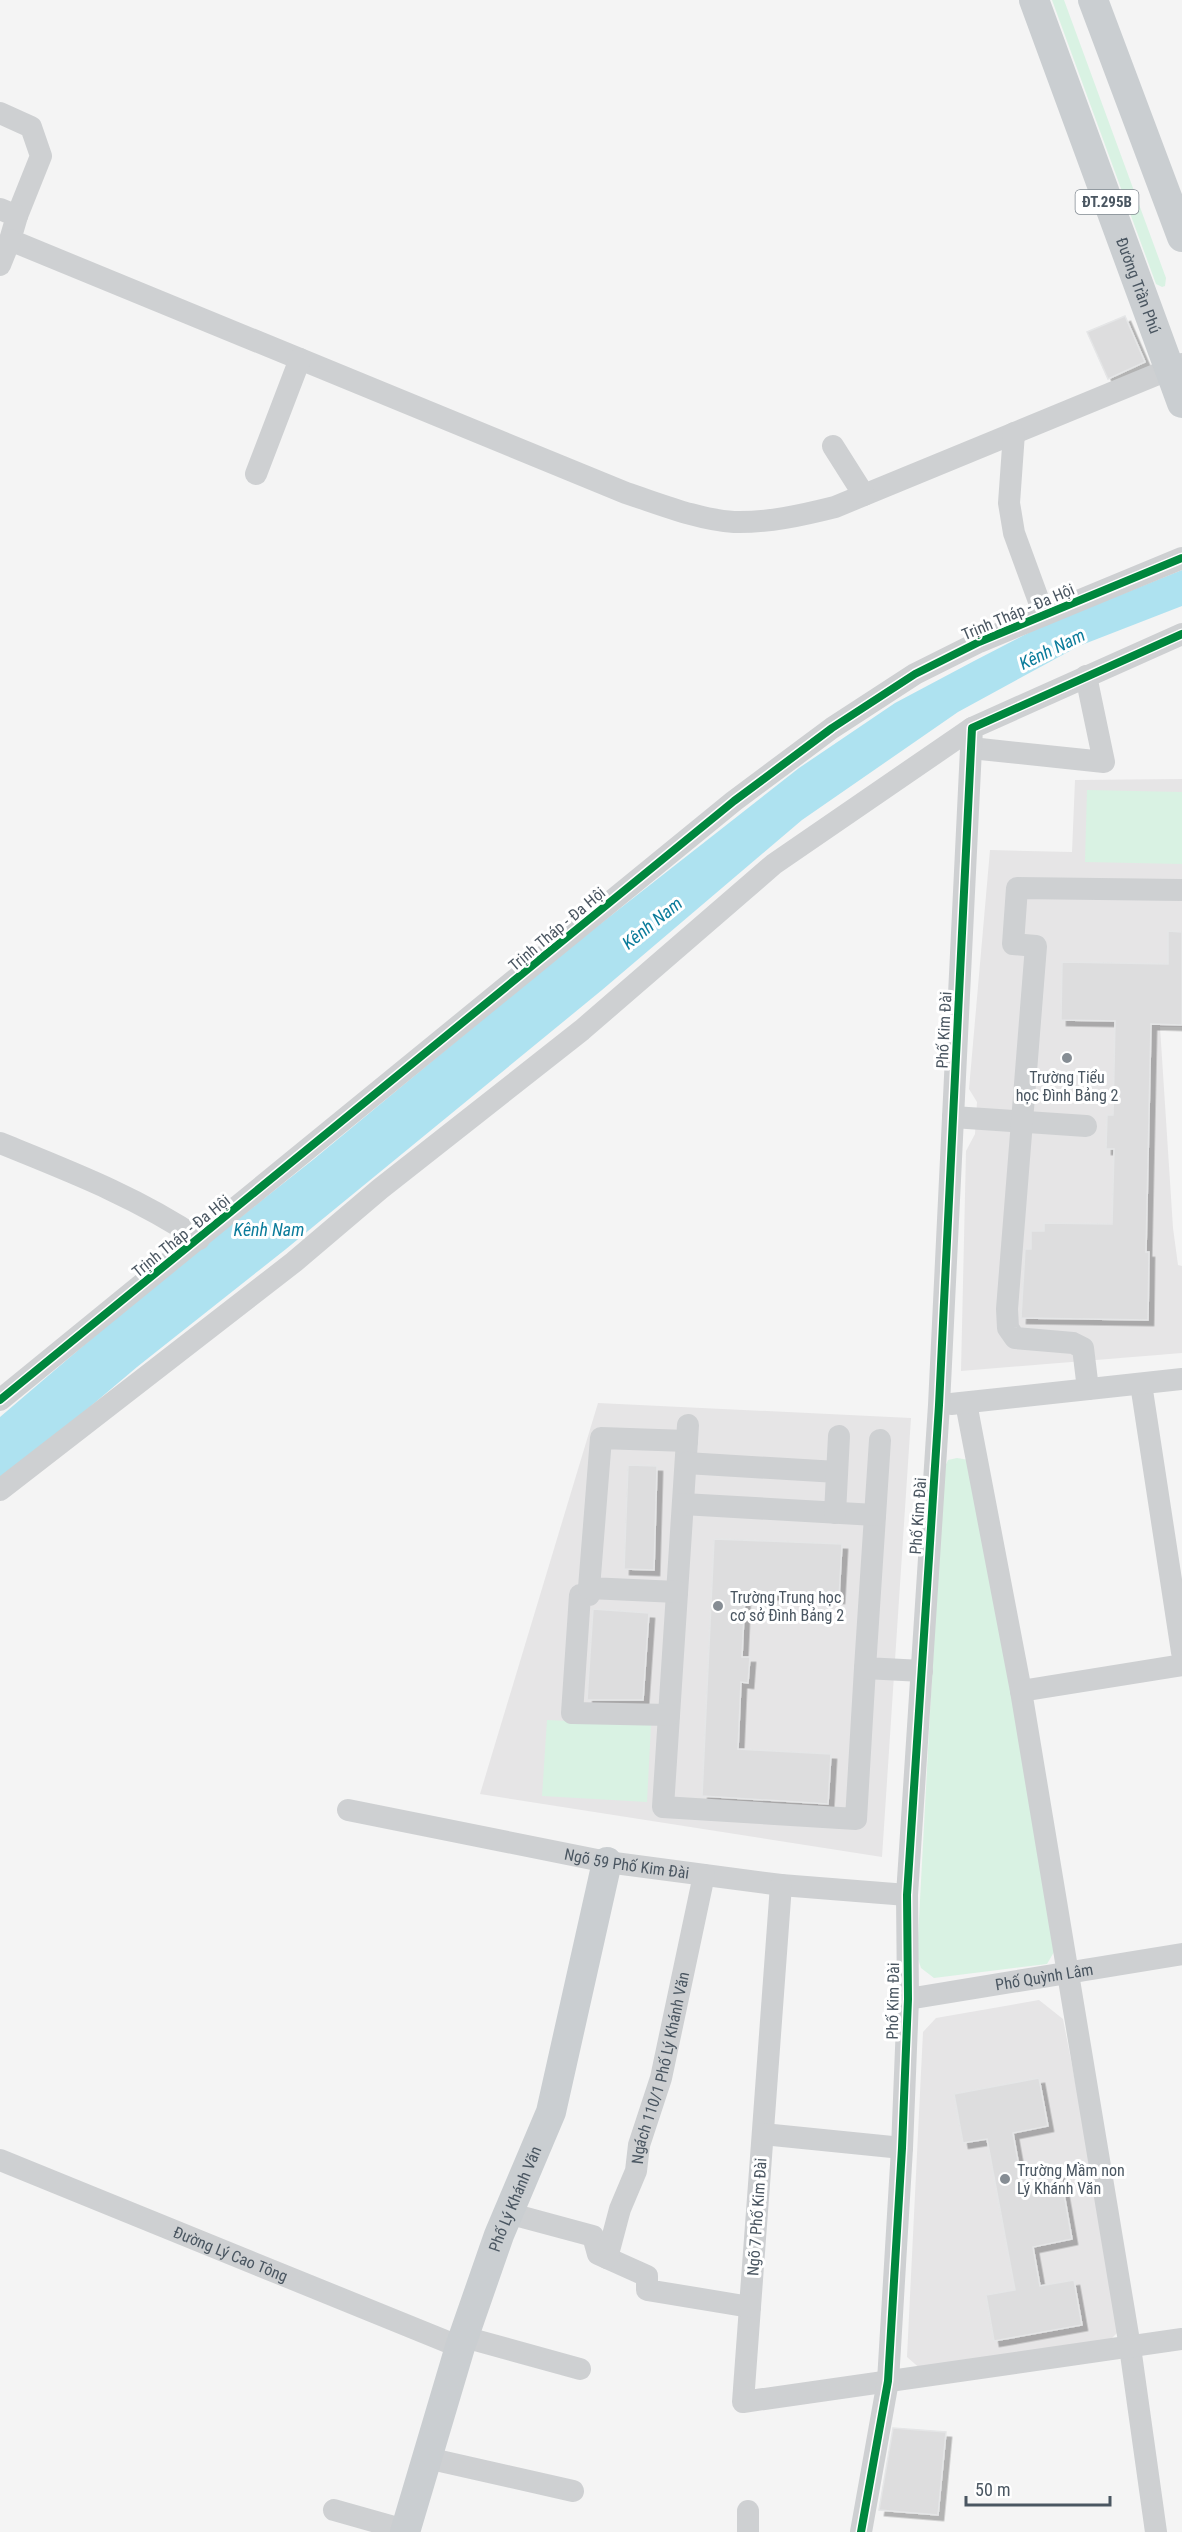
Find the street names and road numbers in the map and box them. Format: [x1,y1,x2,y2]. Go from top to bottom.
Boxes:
road number: ĐT.295B [1076,190,1138,214]
street label: Đường Trần Phú [1112,235,1165,336]
street label: Trịnh Tháp - Đa Hội [959,580,1077,644]
street label: Trịnh Tháp - Đa Hội [505,883,609,975]
street label: Phố Kim Đài [932,991,956,1069]
street label: Trịnh Tháp - Đa Hội [128,1191,234,1281]
street label: Phố Kim Đài [906,1477,930,1555]
street label: Ngõ 59 Phố Kim Đài [563,1844,690,1882]
street label: Phố Quỳnh Lâm [994,1959,1094,1994]
street label: Phố Kim Đài [883,1962,903,2040]
street label: Ngách 110/1 Phố Lý Khánh Văn [627,1970,693,2165]
street label: Phố Lý Khánh Văn [484,2143,545,2254]
street label: Ngõ 7 Phố Kim Đài [743,2157,771,2277]
street label: Đường Lý Cao Tông [171,2222,291,2286]

